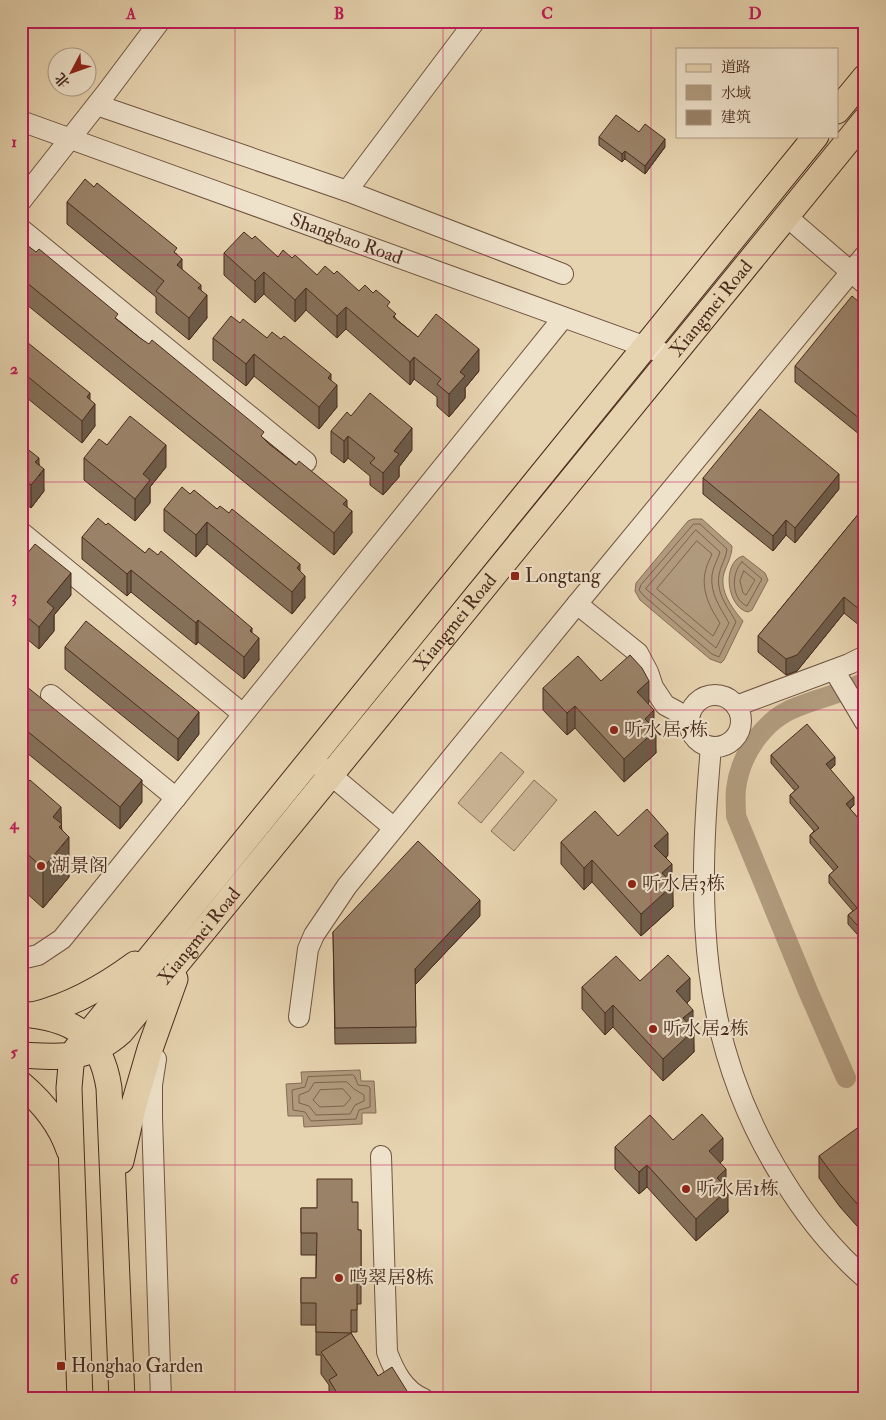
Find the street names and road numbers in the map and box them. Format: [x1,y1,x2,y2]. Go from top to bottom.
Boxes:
street label: Shangbao Road [287,207,406,270]
street label: Xiangmei Road [665,255,758,362]
street label: Xiangmei Road [409,568,502,676]
street label: Xiangmei Road [153,882,246,989]

